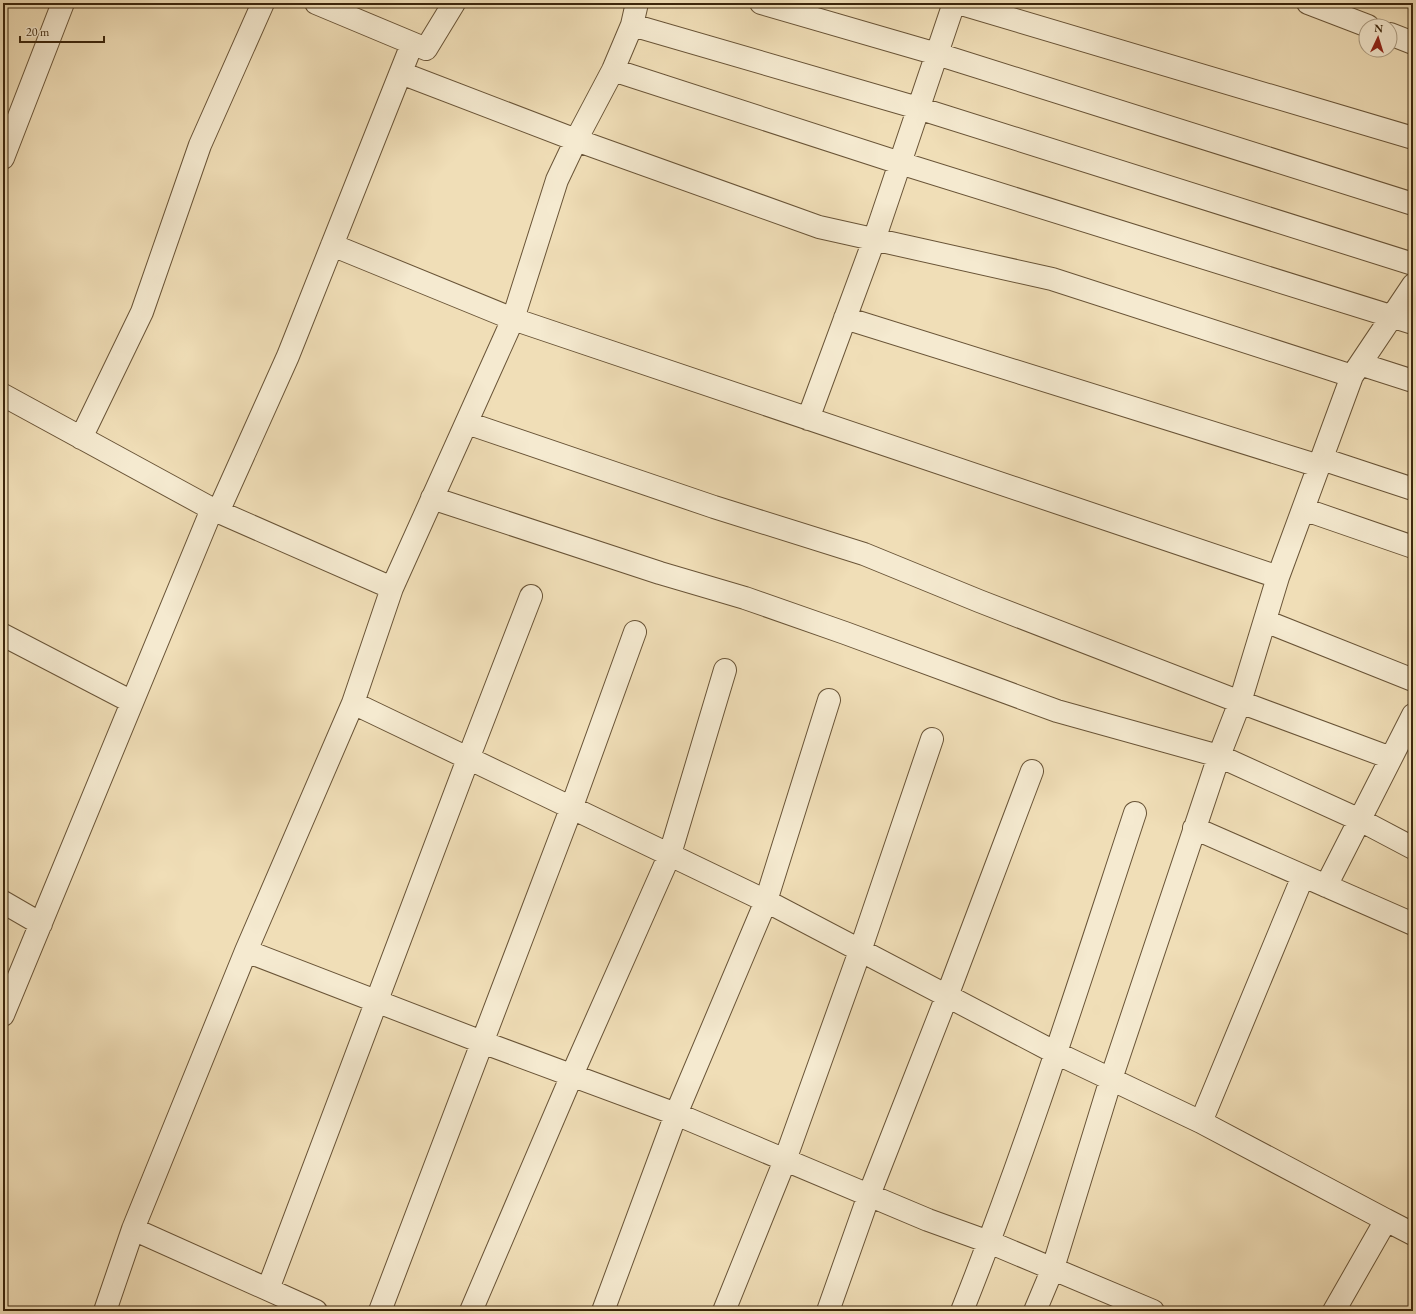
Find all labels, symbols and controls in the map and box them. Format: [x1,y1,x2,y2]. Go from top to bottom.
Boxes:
scale bar [20,18,104,44]
north arrow [1358,18,1398,58]
text: N [1374,21,1384,35]
text: 20 m [26,24,50,40]

